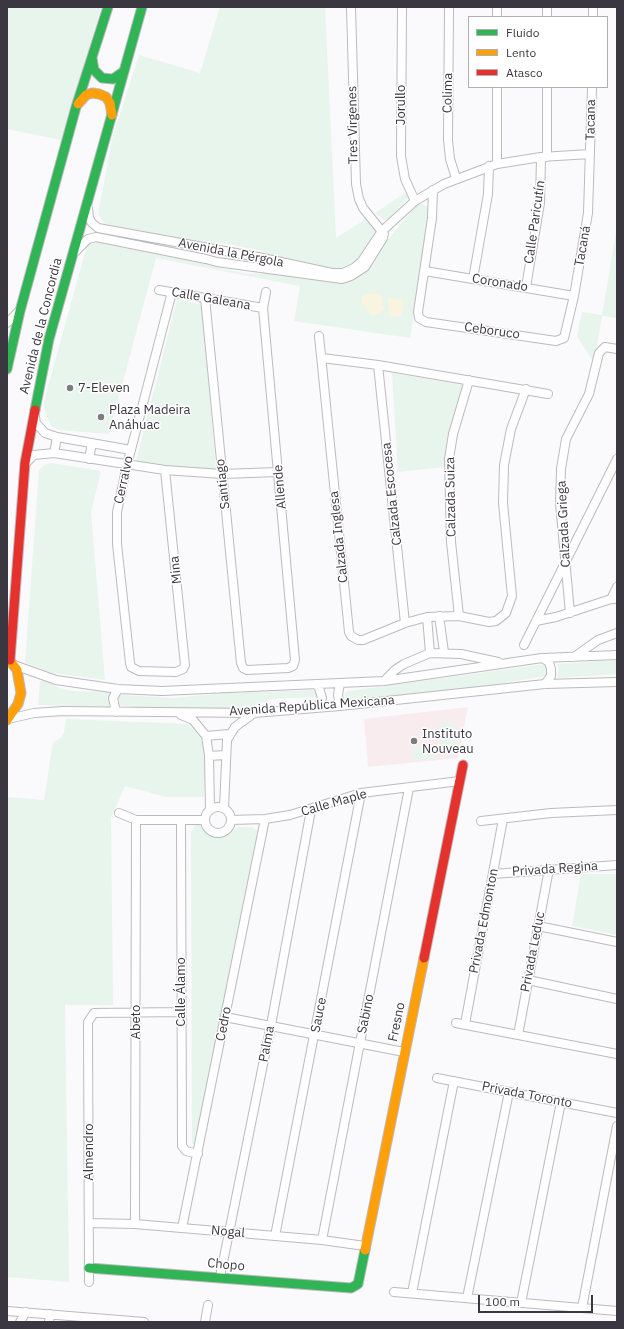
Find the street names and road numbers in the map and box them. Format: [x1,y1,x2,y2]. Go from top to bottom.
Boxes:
street label: Colima [440,73,456,113]
street label: Jorullo [393,85,409,125]
street label: Tres Virgenes [345,86,361,164]
street label: Tacana [583,99,599,141]
street label: Calle Paricutín [521,179,549,265]
street label: Tacaná [572,224,594,268]
street label: Avenida la Pérgola [177,235,285,271]
street label: Avenida de la Concordia [17,256,65,396]
street label: Coronado [471,271,529,295]
street label: Calle Galeana [170,284,252,314]
street label: Ceboruco [463,319,521,343]
street label: Calzada Escocesa [379,442,405,546]
street label: Cerralvo [111,455,137,505]
street label: Calzada Suiza [443,457,459,537]
street label: Santiago [213,458,233,510]
street label: Allende [270,464,290,510]
street label: Calzada Griega [554,480,574,568]
street label: Calzada Inglesa [326,490,352,584]
street label: Mina [167,555,185,585]
street label: Avenida República Mexicana [229,692,395,720]
street label: Calle Maple [299,786,369,820]
street label: Privada Regina [511,858,599,880]
street label: Privada Edmonton [466,867,502,975]
street label: Privada Leduc [518,910,548,994]
street label: Calle Álamo [173,957,189,1027]
street label: Sabino [355,993,377,1035]
street label: Sauce [308,996,330,1034]
street label: Fresno [385,1001,409,1043]
street label: Abeto [128,1005,144,1039]
street label: Cedro [213,1005,235,1043]
street label: Palma [256,1025,278,1063]
street label: Privada Toronto [481,1079,573,1111]
street label: Almendro [81,1123,97,1181]
street label: Nogal [210,1223,246,1241]
street label: Chopo [207,1256,245,1274]

